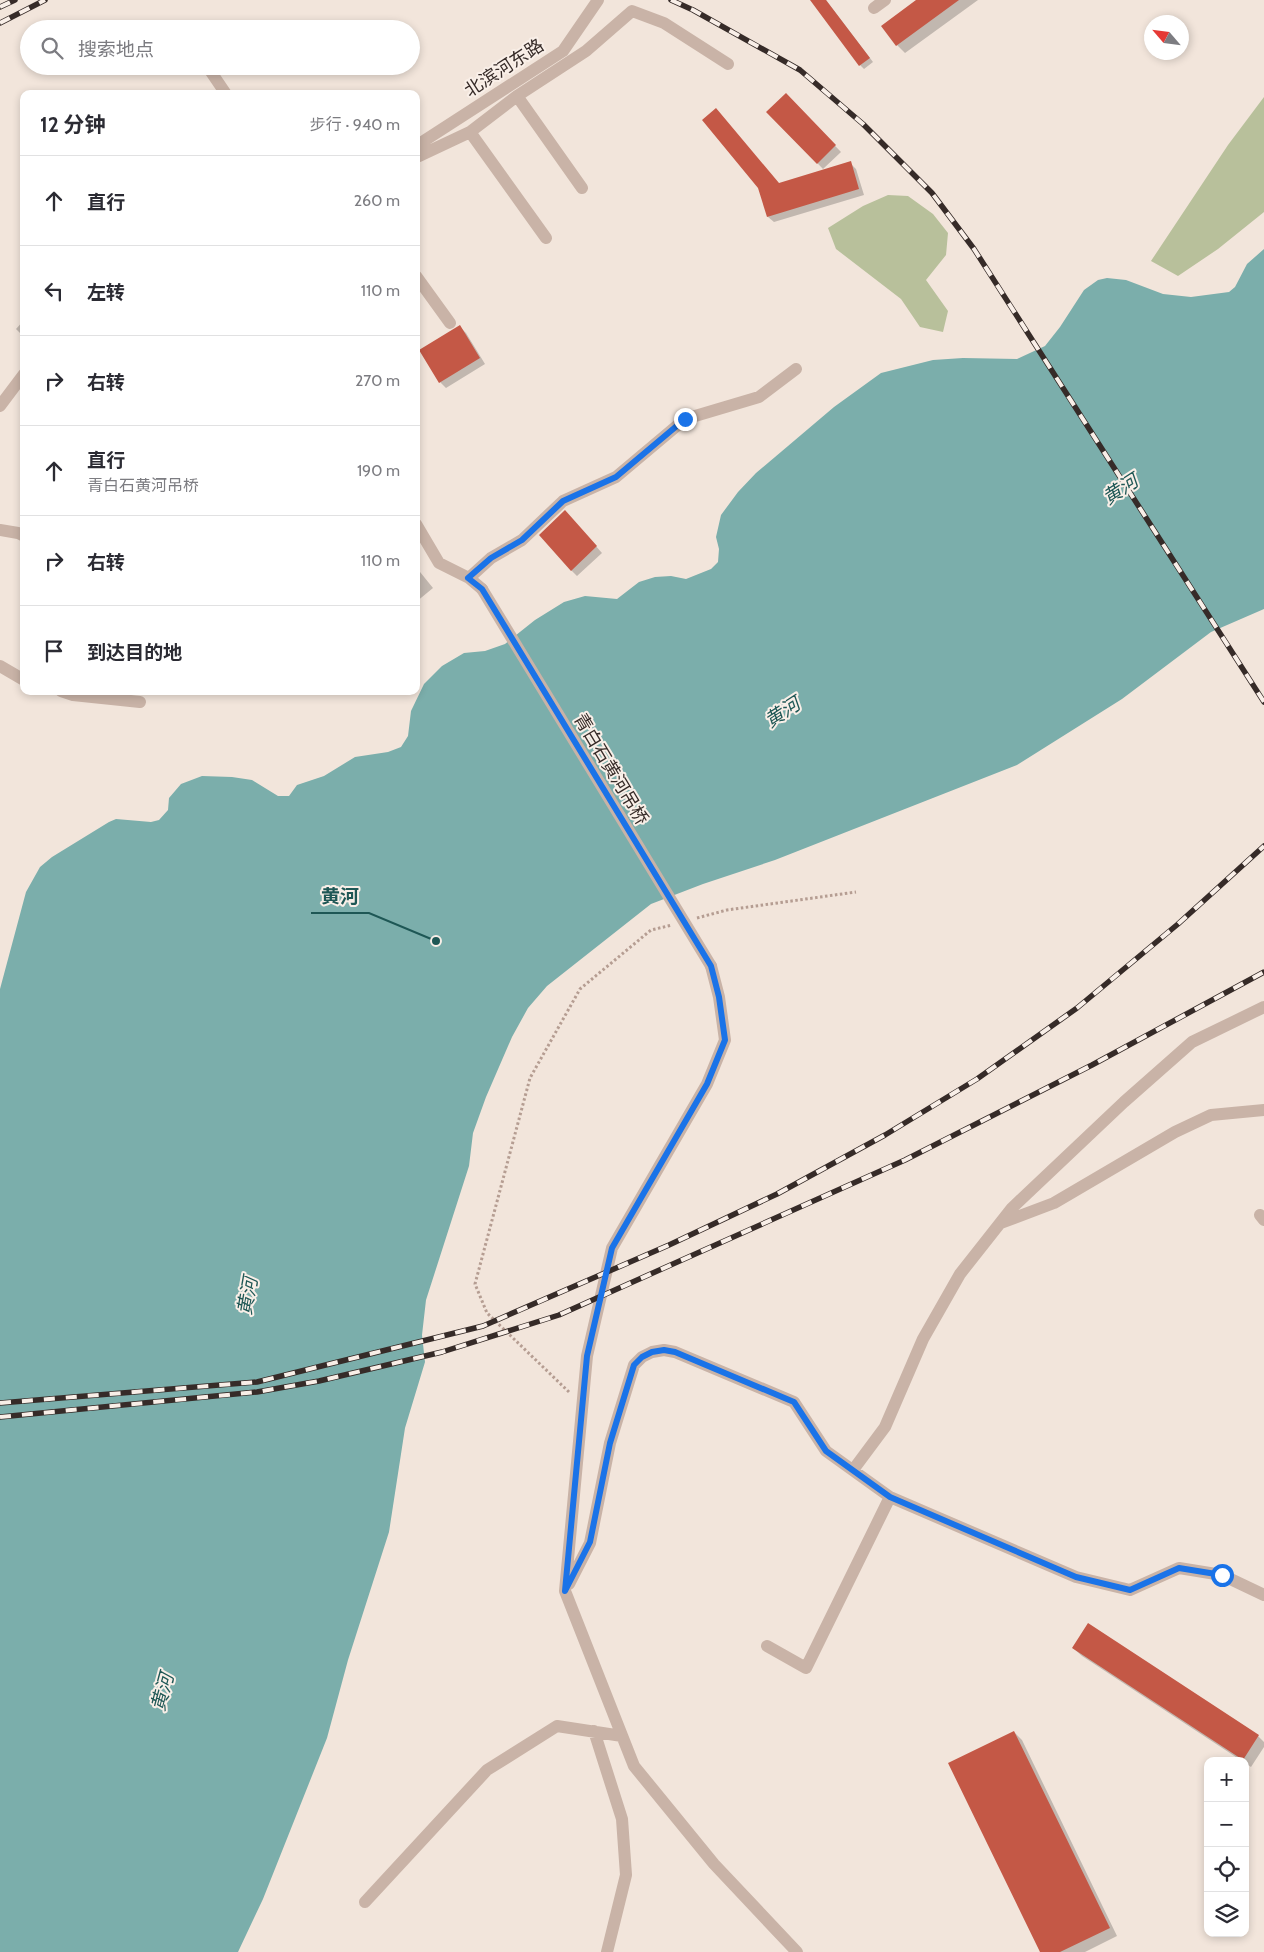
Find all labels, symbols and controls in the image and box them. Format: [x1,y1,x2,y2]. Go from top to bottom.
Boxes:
north arrow [1144,15,1189,60]
search box [20,20,420,75]
icon: search [38,34,66,62]
street label: 北滨河东路 [460,34,548,102]
text: 搜索地点 [78,38,154,61]
text: 12 分钟 [40,112,106,137]
text: 步行 · 940 m [310,115,400,134]
icon: ahead [40,187,68,215]
text: 直行 [87,191,125,214]
text: 260 m [354,191,400,210]
icon: left [40,277,68,305]
text: 左转 [87,281,125,304]
text: 110 m [361,281,400,300]
icon: right [40,367,68,395]
text: 右转 [87,371,125,394]
text: 270 m [355,371,400,390]
route end [674,408,697,431]
text: 直行 [87,449,125,472]
icon: ahead [40,457,68,485]
text: 190 m [357,461,400,480]
water label: 黄河 [1098,467,1146,509]
text: 青白石黄河吊桥 [87,476,199,495]
icon: right [40,547,68,575]
text: 右转 [87,551,125,574]
text: 110 m [361,551,400,570]
icon: arrive [40,637,68,665]
text: 到达目的地 [87,641,182,664]
water label: 黄河 [760,690,808,732]
street label: 青白石黄河吊桥 [569,709,653,829]
callout: 黄河 [311,879,369,913]
text: 黄河 [321,885,359,908]
water label: 黄河 [233,1271,263,1317]
route start [1211,1564,1234,1587]
water label: 黄河 [146,1667,180,1713]
map controls [1204,1757,1249,1937]
button: + [1204,1757,1249,1802]
button: − [1204,1802,1249,1847]
button: locate [1204,1847,1249,1892]
button: layers [1204,1892,1249,1937]

